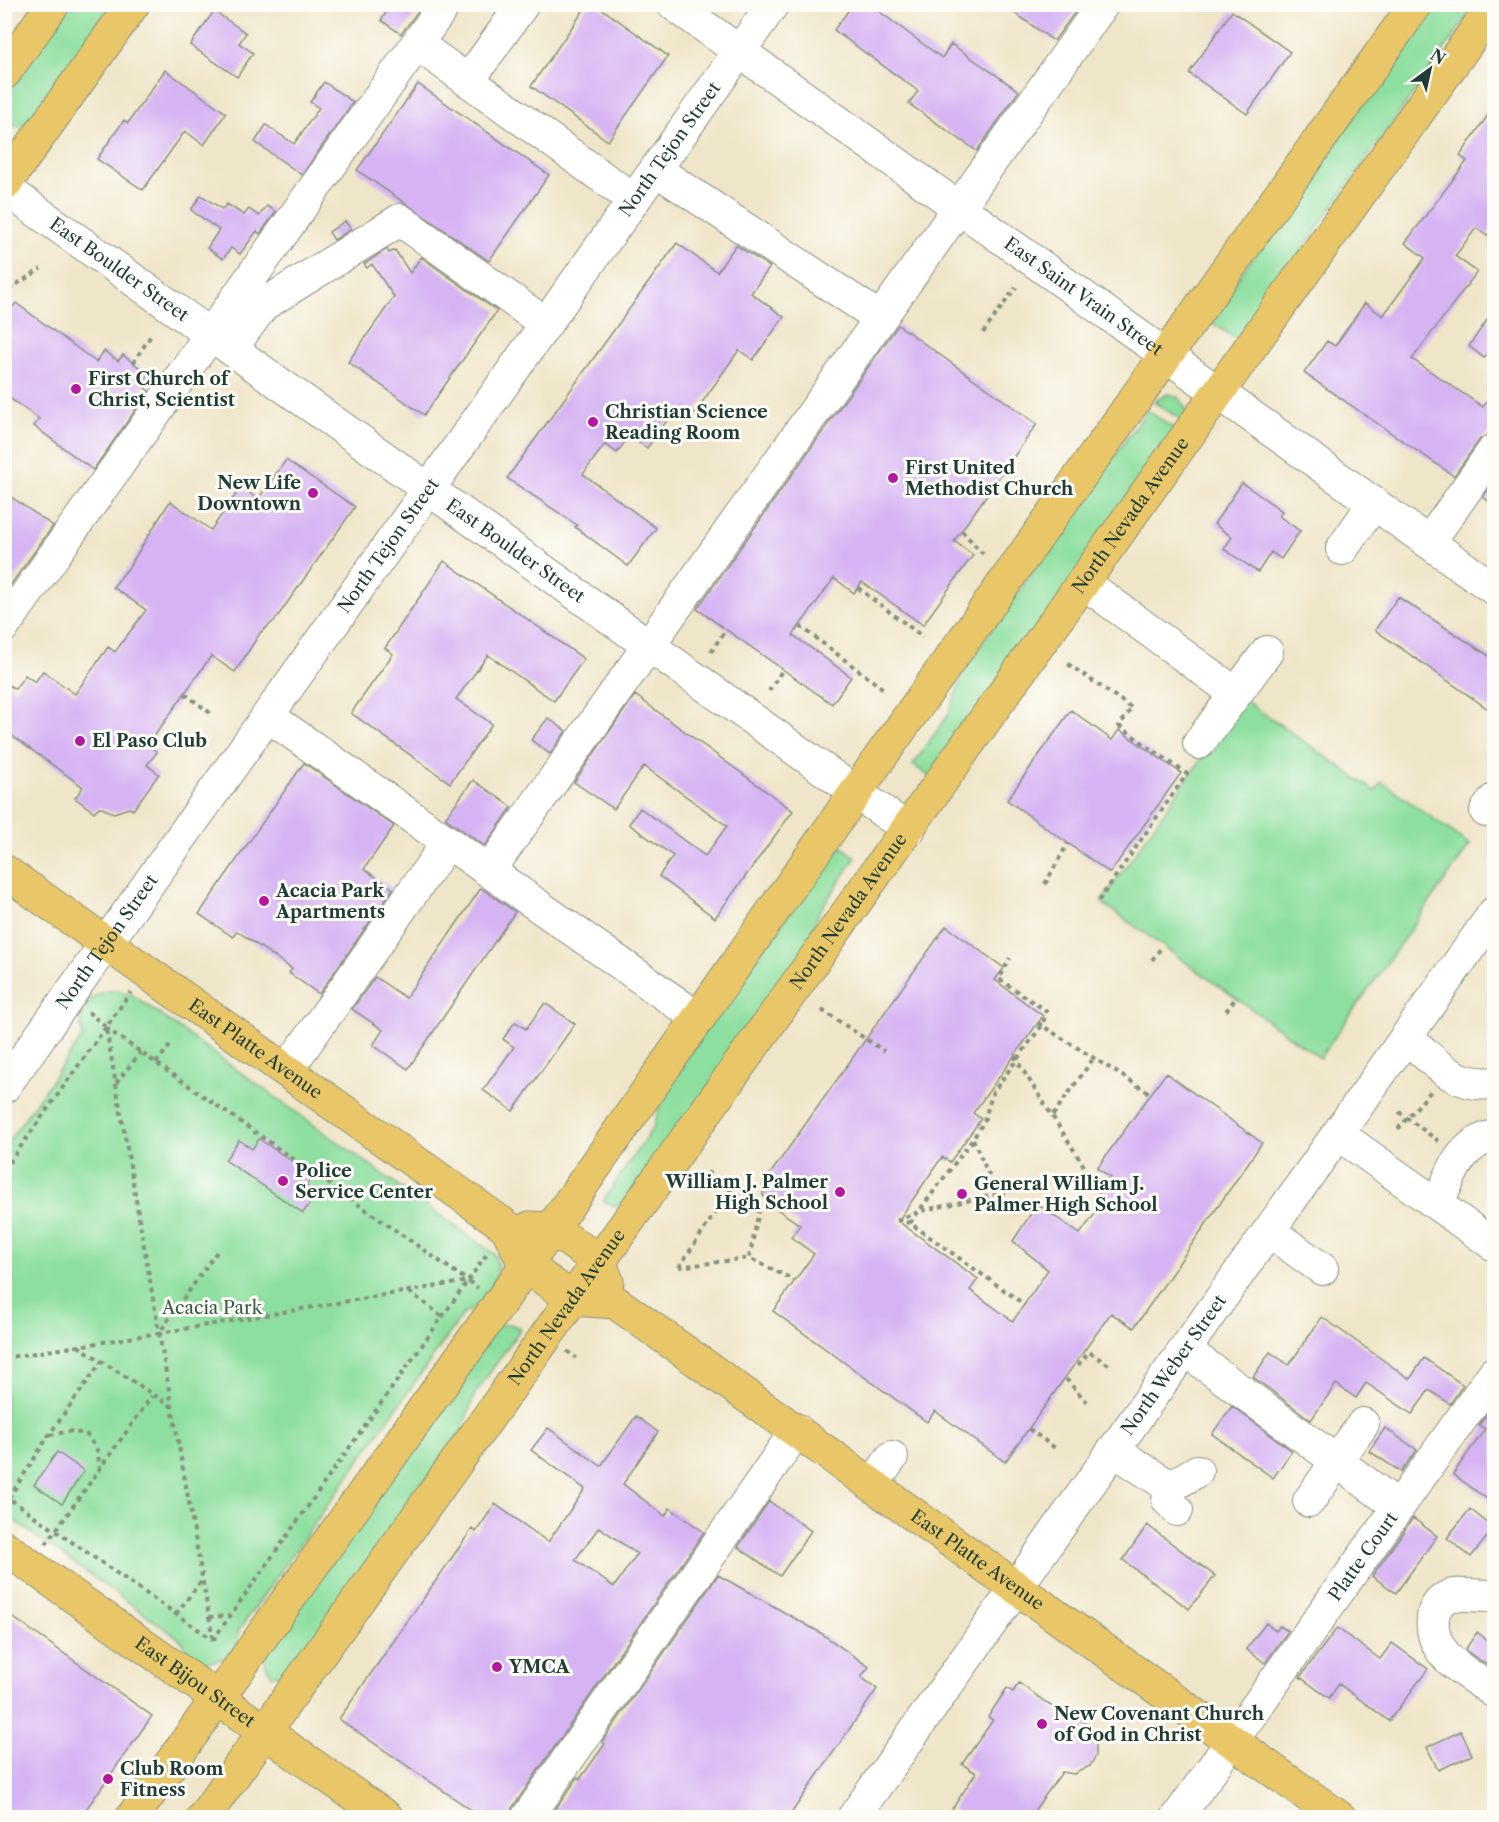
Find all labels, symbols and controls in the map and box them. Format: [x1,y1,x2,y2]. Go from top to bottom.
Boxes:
north arrow [1400,39,1460,99]
text: N [1427,44,1450,69]
street label: North Tejon Street [614,77,726,221]
street label: East Boulder Street [45,213,193,327]
street label: East Saint Vrain Street [1000,233,1168,361]
place label: First Church of Christ, Scientist [88,368,236,411]
marker: First Church of Christ, Scientist [69,382,83,396]
place label: Christian Science Reading Room [605,401,768,444]
marker: Christian Science Reading Room [586,415,600,429]
street label: North Nevada Avenue [1067,433,1194,598]
place label: First United Methodist Church [905,457,1074,500]
marker: First United Methodist Church [886,471,900,485]
place label: New Life Downtown [197,472,302,515]
street label: North Tejon Street [333,473,444,617]
marker: New Life Downtown [306,486,320,500]
street label: East Boulder Street [442,494,590,608]
place label: El Paso Club [92,730,207,752]
marker: El Paso Club [73,734,87,748]
street label: North Nevada Avenue [785,829,912,994]
street label: North Tejon Street [52,870,163,1014]
place label: Acacia Park Apartments [275,880,385,923]
marker: Acacia Park Apartments [257,894,271,908]
street label: East Platte Avenue [184,994,326,1104]
place label: Police Service Center [295,1160,433,1203]
place label: William J. Palmer High School [664,1171,828,1214]
place label: General William J. Palmer High School [974,1173,1158,1216]
marker: Police Service Center [276,1174,290,1188]
marker: William J. Palmer High School [833,1185,847,1199]
marker: General William J. Palmer High School [955,1187,969,1201]
street label: North Nevada Avenue [504,1225,630,1390]
street label: North Weber Street [1116,1290,1231,1440]
park label: Acacia Park [161,1297,264,1319]
street label: East Platte Avenue [906,1505,1048,1615]
street label: Platte Court [1324,1507,1403,1605]
street label: East Bijou Street [131,1632,260,1733]
place label: YMCA [508,1656,571,1678]
marker: YMCA [490,1660,504,1674]
place label: New Covenant Church of God in Christ [1054,1703,1265,1746]
marker: New Covenant Church of God in Christ [1035,1717,1049,1731]
place label: Club Room Fitness [120,1758,224,1801]
marker: Club Room Fitness [101,1772,115,1786]

